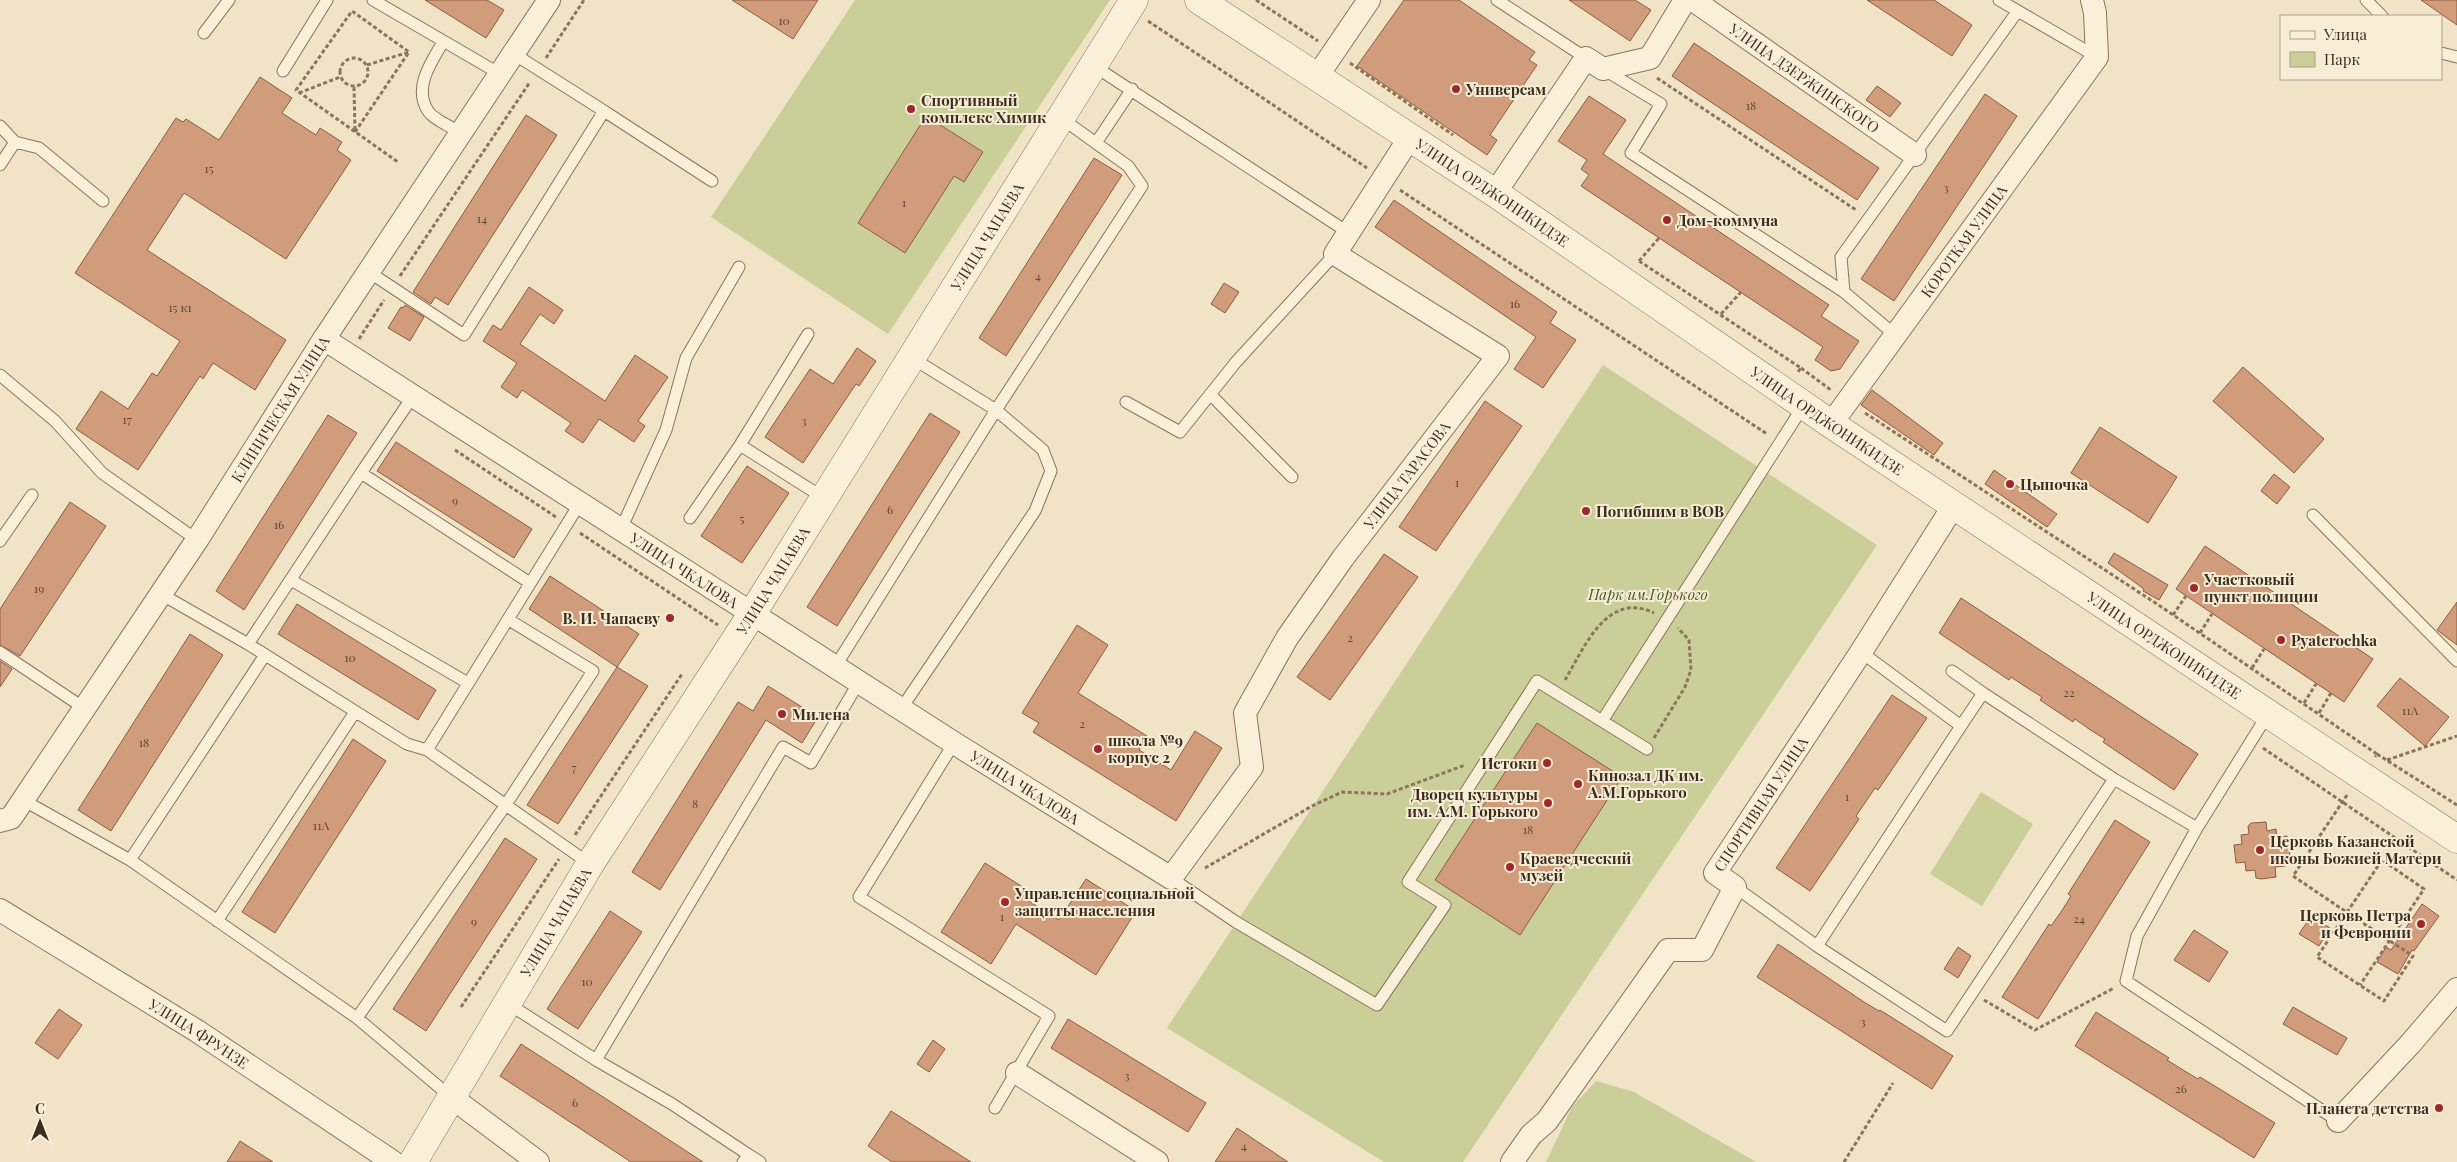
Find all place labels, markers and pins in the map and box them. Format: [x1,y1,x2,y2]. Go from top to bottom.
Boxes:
place label: Универсам [1465,79,1546,99]
marker: Универсам [1450,83,1462,95]
place label: Спортивный комплекс Химик [921,90,1047,127]
marker: Спортивный комплекс Химик [905,103,917,115]
place label: Дом-коммуна [1677,210,1778,230]
marker: Дом-коммуна [1661,214,1673,226]
place label: Цыпочка [2020,474,2088,494]
marker: Цыпочка [2004,478,2016,490]
place label: Погибшим в ВОВ [1596,501,1724,521]
marker: Погибшим в ВОВ [1580,505,1592,517]
place label: Участковый пункт полиции [2203,569,2318,606]
marker: Участковый пункт полиции [2188,582,2200,594]
place label: В. И. Чапаеву [563,608,660,628]
marker: В. И. Чапаеву [664,612,676,624]
place label: Pyaterochka [2291,630,2377,650]
marker: Pyaterochka [2275,634,2287,646]
place label: Милена [792,704,850,724]
marker: Милена [776,708,788,720]
place label: школа №9 корпус 2 [1108,730,1183,767]
marker: школа №9 корпус 2 [1092,743,1104,755]
place label: Истоки [1481,753,1537,773]
marker: Истоки [1541,757,1553,769]
place label: Кинозал ДК им. А.М.Горького [1587,765,1703,802]
marker: Кинозал ДК им. А.М.Горького [1572,778,1584,790]
place label: Дворец культуры им. А.М. Горького [1407,784,1539,821]
marker: Дворец культуры им. А.М. Горького [1542,797,1554,809]
place label: Церковь Казанской иконы Божией Матери [2270,831,2442,868]
marker: Церковь Казанской иконы Божией Матери [2254,844,2266,856]
place label: Краеведческий музей [1520,848,1632,885]
marker: Краеведческий музей [1504,861,1516,873]
place label: Управление социальной защиты населения [1014,883,1195,920]
marker: Управление социальной защиты населения [999,896,1011,908]
place label: Церковь Петра и Февронии [2300,905,2411,942]
marker: Церковь Петра и Февронии [2415,918,2427,930]
place label: Планета детства [2306,1098,2429,1118]
marker: Планета детства [2433,1102,2445,1114]

